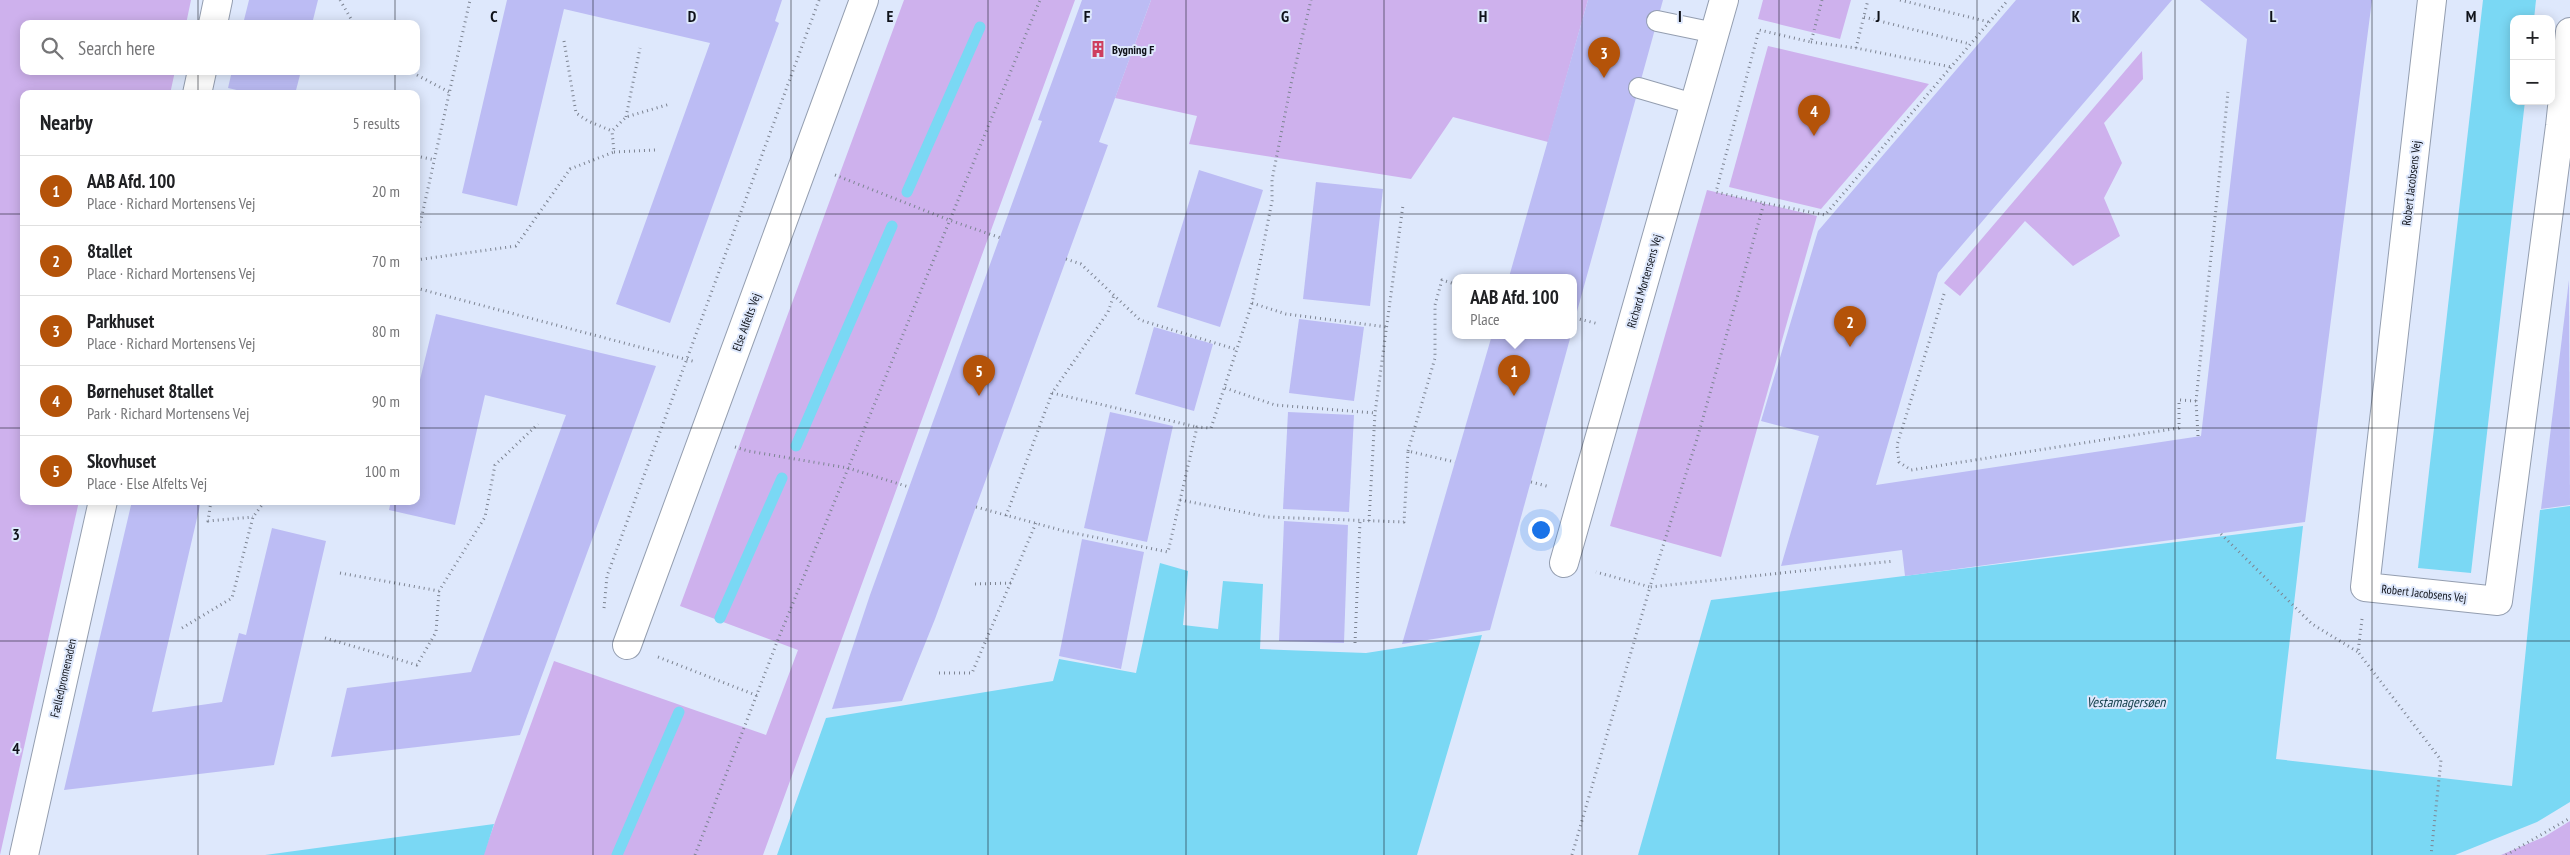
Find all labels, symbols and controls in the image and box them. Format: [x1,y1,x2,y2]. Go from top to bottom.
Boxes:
text: C [490,6,498,26]
text: D [688,6,697,26]
text: E [887,6,894,26]
text: F [1084,6,1091,26]
text: G [1281,6,1289,26]
text: H [1479,6,1487,26]
text: I [1678,6,1682,26]
text: J [1875,6,1880,26]
text: K [2072,6,2081,26]
text: L [2270,6,2277,26]
text: M [2466,6,2476,26]
map controls [2510,15,2555,105]
button: + [2510,15,2555,60]
search box [20,20,420,75]
icon: search [38,34,66,62]
text: Search here [78,36,155,60]
pin: 3 [1588,37,1620,78]
building icon: Bygning F [1088,39,1108,59]
place label: Bygning F [1112,42,1154,57]
button: − [2510,60,2555,105]
pin: 4 [1798,95,1830,136]
text: Nearby [40,109,93,136]
text: 5 results [353,113,400,133]
street label: Robert Jacobsens Vej [2398,140,2424,226]
text: AAB Afd. 100 [87,169,175,193]
text: 1 [52,181,60,201]
text: 20 m [372,181,400,201]
text: Place · Richard Mortensens Vej [87,193,255,213]
street label: Richard Mortensens Vej [1623,232,1665,330]
text: 8tallet [87,239,132,263]
text: 2 [52,251,60,271]
text: 70 m [372,251,400,271]
text: Place · Richard Mortensens Vej [87,263,255,283]
popup [1452,274,1577,339]
text: AAB Afd. 100 [1470,285,1559,309]
street label: Else Alfelts Vej [729,291,763,353]
pin: 2 [1834,306,1866,347]
text: Parkhuset [87,309,154,333]
text: Place [1470,309,1500,329]
text: 3 [52,321,60,341]
text: 80 m [372,321,400,341]
text: Place · Richard Mortensens Vej [87,333,255,353]
pin: 5 [963,355,995,396]
pin: 1 [1498,355,1530,396]
text: Børnehuset 8tallet [87,379,214,403]
text: 4 [52,391,60,411]
text: 90 m [372,391,400,411]
text: Park · Richard Mortensens Vej [87,403,249,423]
text: Skovhuset [87,449,156,473]
text: 5 [52,461,60,481]
text: 100 m [365,461,400,481]
text: Place · Else Alfelts Vej [87,473,207,493]
your location [1528,517,1554,543]
text: 3 [12,524,20,544]
street label: Robert Jacobsens Vej [2381,581,2467,605]
street label: Fælledpromenaden [47,637,79,719]
water label: Vestamagersøen [2087,693,2166,711]
text: 4 [12,738,20,758]

